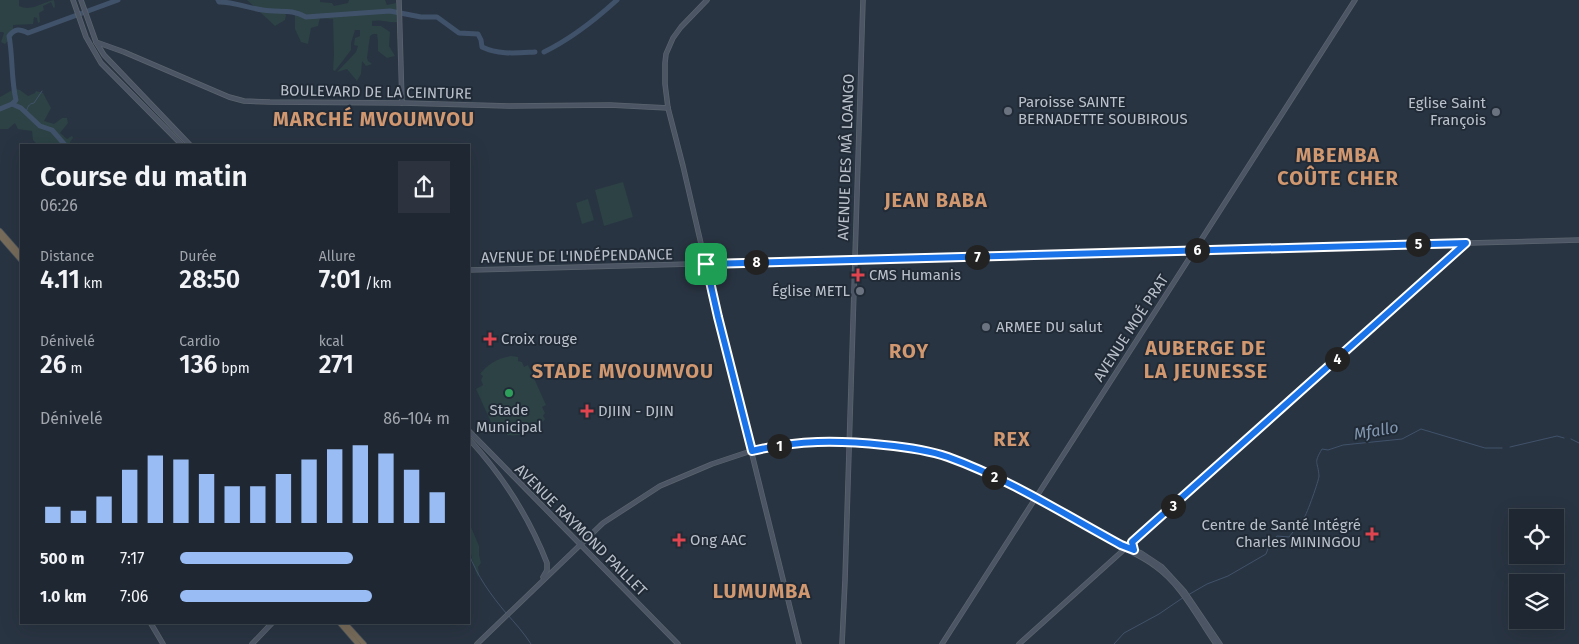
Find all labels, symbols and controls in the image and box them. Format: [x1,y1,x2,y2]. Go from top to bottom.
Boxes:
street label: AVENUE DES MÂ LOANGO [834,73,858,241]
street label: BOULEVARD DE LA CEINTURE [280,81,472,103]
place label: Paroisse SAINTE BERNADETTE SOUBIROUS [1018,93,1188,128]
place label: Eglise Saint François [1408,94,1487,129]
marker: Paroisse SAINTE BERNADETTE SOUBIROUS [1002,105,1014,117]
district label: MARCHÉ MVOUMVOU [273,106,475,131]
marker: Eglise Saint François [1490,106,1502,118]
district label: MBEMBA COÛTE CHER [1277,143,1399,190]
text: Course du matin [40,160,248,193]
button: share [398,161,450,213]
district label: JEAN BABA [883,188,988,212]
text: 06:26 [40,196,78,215]
pin: 5 [1406,232,1430,256]
text: 5 [1415,236,1422,253]
pin: 6 [1184,238,1210,262]
text: 6 [1194,242,1201,259]
pin [685,243,727,285]
pin: 7 [964,244,990,270]
street label: AVENUE DE L'INDÉPENDANCE [481,245,673,267]
text: Distance [40,248,94,265]
text: Durée [179,248,217,265]
text: Allure [319,248,356,265]
text: 7 [974,249,981,266]
icon: arrive [692,250,720,278]
pin: 8 [744,250,768,274]
text: 8 [752,254,761,271]
text: 4.11 [40,265,80,295]
text: 28:50 [179,265,240,295]
text: 7:01 [319,265,362,295]
place label: CMS Humanis [869,266,961,284]
marker: CMS Humanis [851,268,865,282]
street label: AVENUE MOÉ PRAT [1090,271,1173,385]
text: km [80,275,103,292]
text: /km [362,275,392,292]
place label: Église METL [772,282,851,300]
marker: Église METL [854,285,866,297]
place label: ARMEE DU salut [996,318,1103,336]
marker: ARMEE DU salut [980,321,992,333]
place label: Croix rouge [501,330,577,348]
marker: Croix rouge [483,332,497,346]
text: Dénivelé [40,333,95,350]
text: Cardio [179,333,220,350]
text: kcal [319,333,344,350]
district label: AUBERGE DE LA JEUNESSE [1144,336,1268,383]
district label: ROY [889,339,929,363]
pin: 4 [1324,346,1350,372]
text: 26 [40,350,67,380]
text: 136 [179,350,218,380]
text: 271 [319,350,354,380]
text: 4 [1334,351,1341,368]
district label: STADE MVOUMVOU [532,359,714,383]
text: m [67,360,82,377]
text: bpm [218,360,250,377]
marker: Stade Municipal [503,387,515,399]
place label: Stade Municipal [476,401,543,436]
place label: DJIIN - DJIN [598,402,674,420]
marker: DJIIN - DJIN [580,404,594,418]
text: Dénivelé [40,409,103,428]
text: 86–104 m [383,409,450,428]
water label: Mfallo [1352,418,1400,443]
district label: REX [993,427,1031,451]
pin: 1 [766,434,792,458]
text: 1 [776,438,783,455]
street label: AVENUE RAYMOND PAILLET [511,460,651,600]
pin: 2 [982,464,1006,490]
text: 2 [991,469,998,486]
pin: 3 [1160,494,1186,518]
text: 3 [1170,498,1177,515]
map controls [1509,509,1564,629]
button: locate [1509,509,1564,564]
place label: Centre de Santé Intégré Charles MININGOU [1202,516,1361,551]
marker: Centre de Santé Intégré Charles MININGOU [1365,527,1379,541]
place label: Ong AAC [690,531,747,549]
marker: Ong AAC [672,533,686,547]
text: 500 m [40,549,85,568]
text: 7:17 [120,549,144,568]
button: layers [1509,574,1564,629]
district label: LUMUMBA [713,579,811,603]
text: 1.0 km [40,587,87,606]
text: 7:06 [120,587,148,606]

